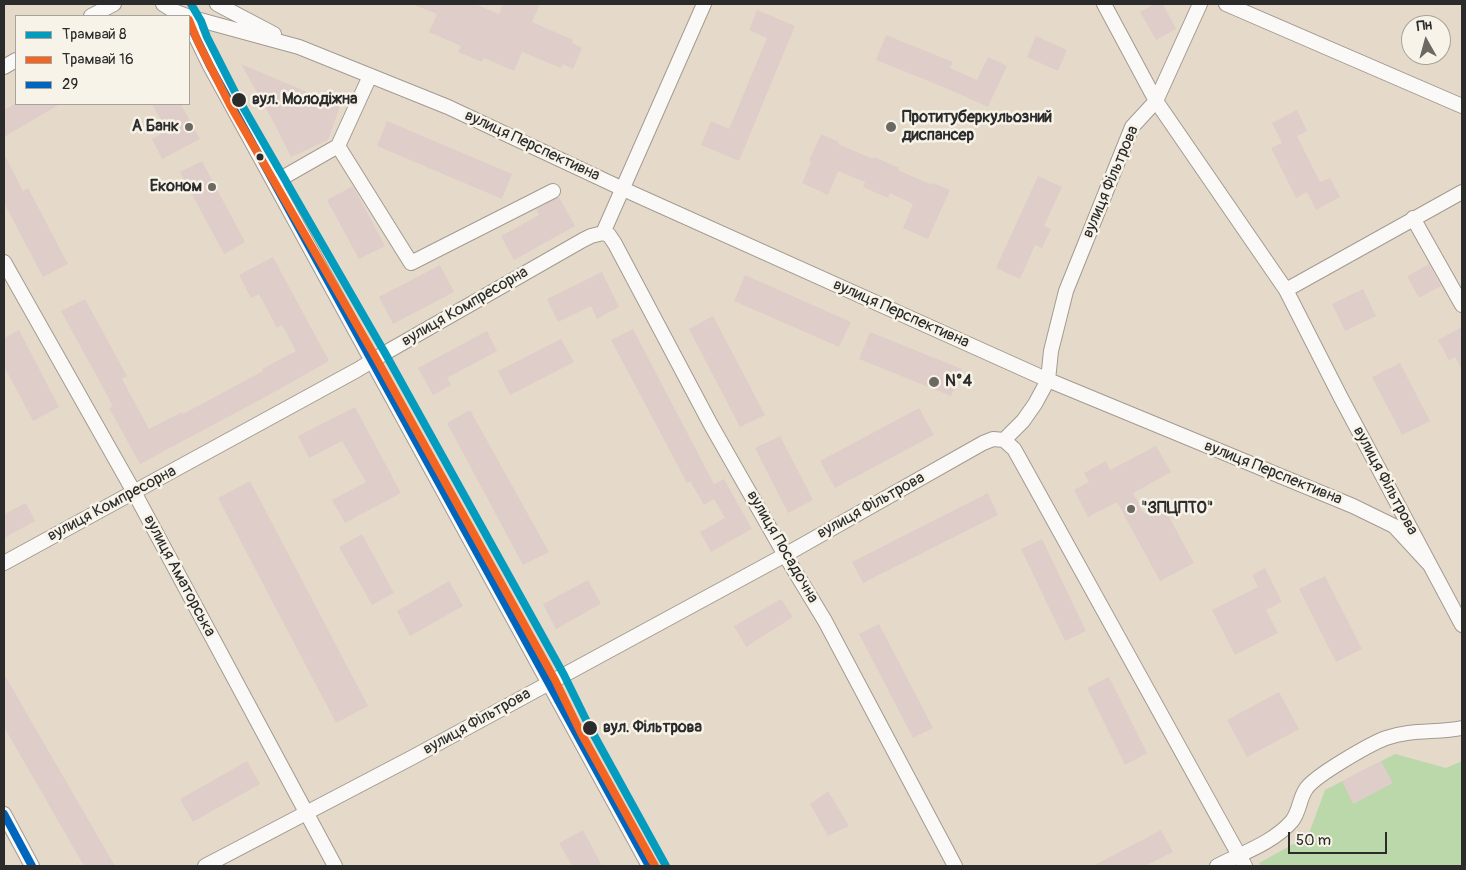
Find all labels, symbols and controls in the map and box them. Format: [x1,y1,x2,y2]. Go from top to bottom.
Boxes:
legend [15,15,190,105]
north arrow [1401,15,1451,65]
text: Пн [1416,16,1433,35]
text: Трамвай 8 [62,25,127,44]
text: Трамвай 16 [62,50,134,69]
text: 29 [62,75,78,94]
place label: вул. Молодіжна [252,90,357,110]
marker: вул. Молодіжна [230,91,248,109]
street label: вулиця Перспективна [461,106,603,186]
place label: Протитуберкульозний диспансер [902,108,1052,146]
place label: А Банк [132,117,179,137]
marker: Протитуберкульозний диспансер [884,120,898,134]
marker: А Банк [183,121,195,133]
street label: вулиця Фільтрова [1079,123,1143,241]
unlabelled marker [255,152,265,162]
place label: Економ [150,177,202,197]
marker: Економ [206,181,218,193]
street label: вулиця Компресорна [398,263,532,351]
street label: вулиця Перспективна [830,275,972,353]
place label: N°4 [945,372,972,392]
marker: N°4 [927,375,941,389]
street label: вулиця Фільтрова [1348,423,1422,539]
street label: вулиця Перспективна [1201,437,1345,509]
street label: вулиця Компресорна [44,462,180,546]
street label: вулиця Фільтрова [814,468,928,544]
street label: вулиця Посадочна [742,487,822,607]
place label: "ЗПЦПТО" [1141,499,1213,519]
marker: "ЗПЦПТО" [1125,503,1137,515]
street label: вулиця Аматорська [139,512,219,640]
street label: вулиця Фільтрова [420,684,534,760]
place label: вул. Фільтрова [603,718,702,738]
marker: вул. Фільтрова [581,719,599,737]
scale bar [1291,822,1390,854]
text: 50 m [1296,831,1331,850]

